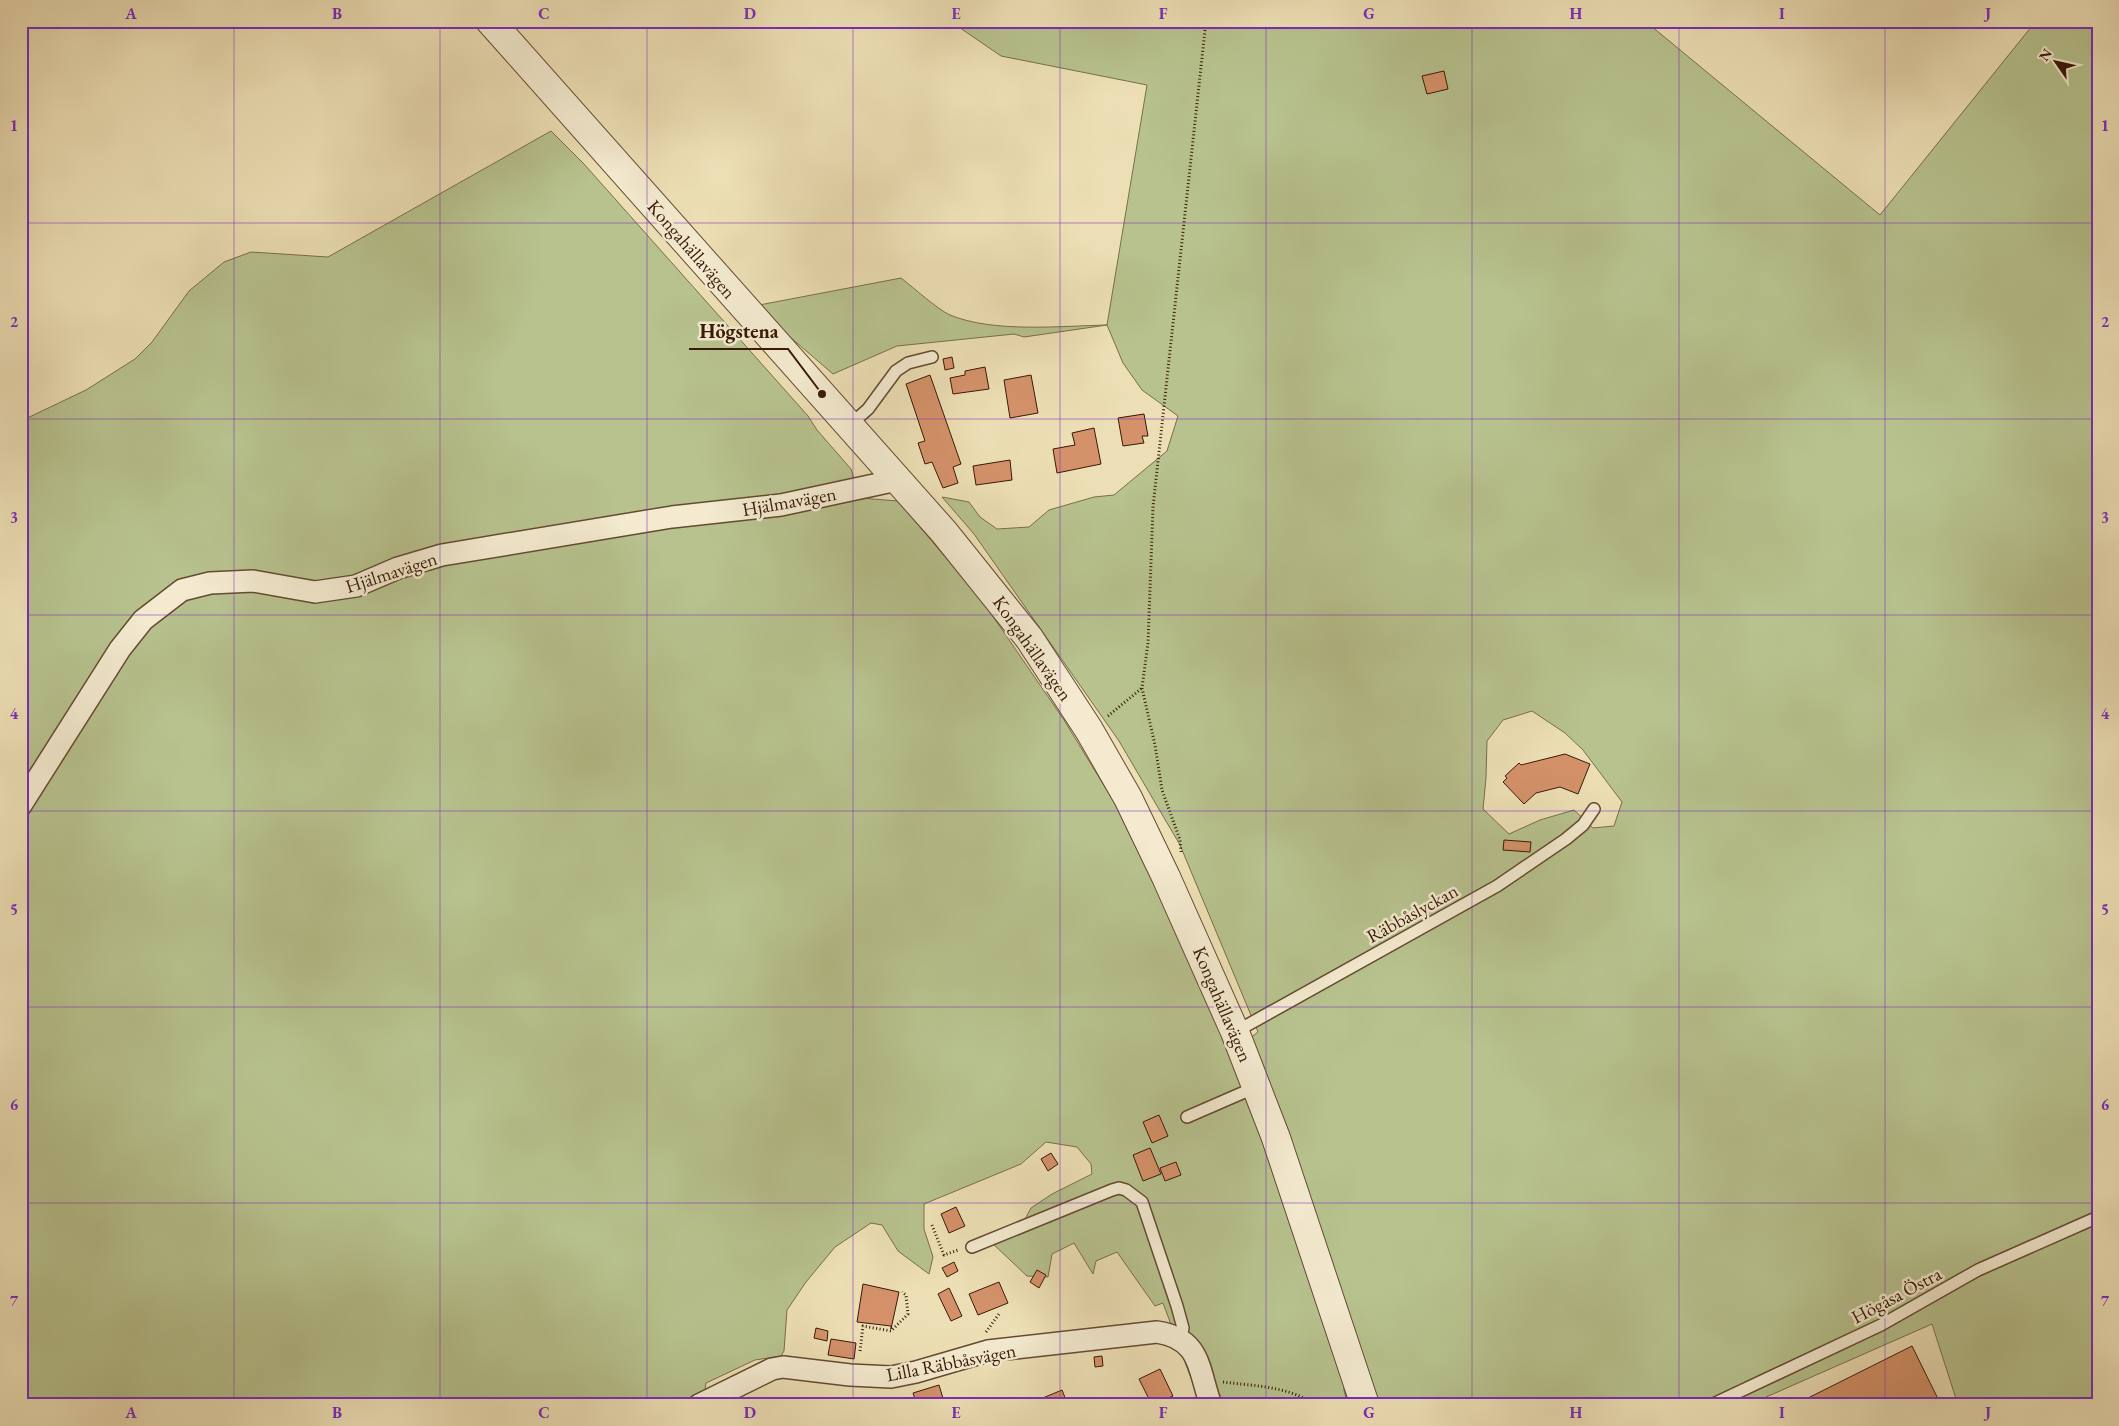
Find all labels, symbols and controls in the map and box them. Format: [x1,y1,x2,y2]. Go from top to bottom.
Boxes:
text: A [124,3,137,24]
text: B [332,3,342,24]
text: C [538,3,550,24]
text: D [744,3,756,24]
text: E [951,3,961,24]
text: F [1159,3,1168,24]
text: G [1363,3,1375,24]
text: H [1570,3,1583,24]
text: I [1779,3,1785,24]
text: J [1983,3,1991,24]
north arrow [2032,38,2082,88]
text: N [2035,44,2056,64]
text: 1 [10,115,18,136]
text: 1 [2101,115,2109,136]
street label: Kongahällavägen [642,195,741,304]
text: 2 [10,311,19,332]
text: 2 [2101,311,2110,332]
callout: Högstena [689,314,788,349]
text: Högstena [699,318,779,344]
street label: Hjälmavägen [740,481,838,522]
text: 3 [10,507,18,528]
text: 3 [2101,507,2109,528]
street label: Hjälmavägen [342,546,440,599]
street label: Kongahällavägen [987,591,1078,706]
text: 4 [10,703,19,724]
text: 4 [2101,703,2110,724]
street label: Räbbåslyckan [1362,878,1462,949]
text: 5 [10,899,18,920]
text: 5 [2101,899,2109,920]
street label: Kongahällavägen [1187,943,1258,1066]
text: 6 [10,1094,19,1115]
text: 6 [2101,1094,2110,1115]
street label: Högåsa Östra [1847,1261,1946,1330]
text: 7 [10,1290,19,1311]
text: 7 [2101,1290,2110,1311]
street label: Lilla Räbbåsvägen [884,1338,1018,1387]
text: A [124,1402,137,1423]
text: B [332,1402,342,1423]
text: C [538,1402,550,1423]
text: D [744,1402,756,1423]
text: E [951,1402,961,1423]
text: F [1159,1402,1168,1423]
text: G [1363,1402,1375,1423]
text: H [1570,1402,1583,1423]
text: I [1779,1402,1785,1423]
text: J [1983,1402,1991,1423]

